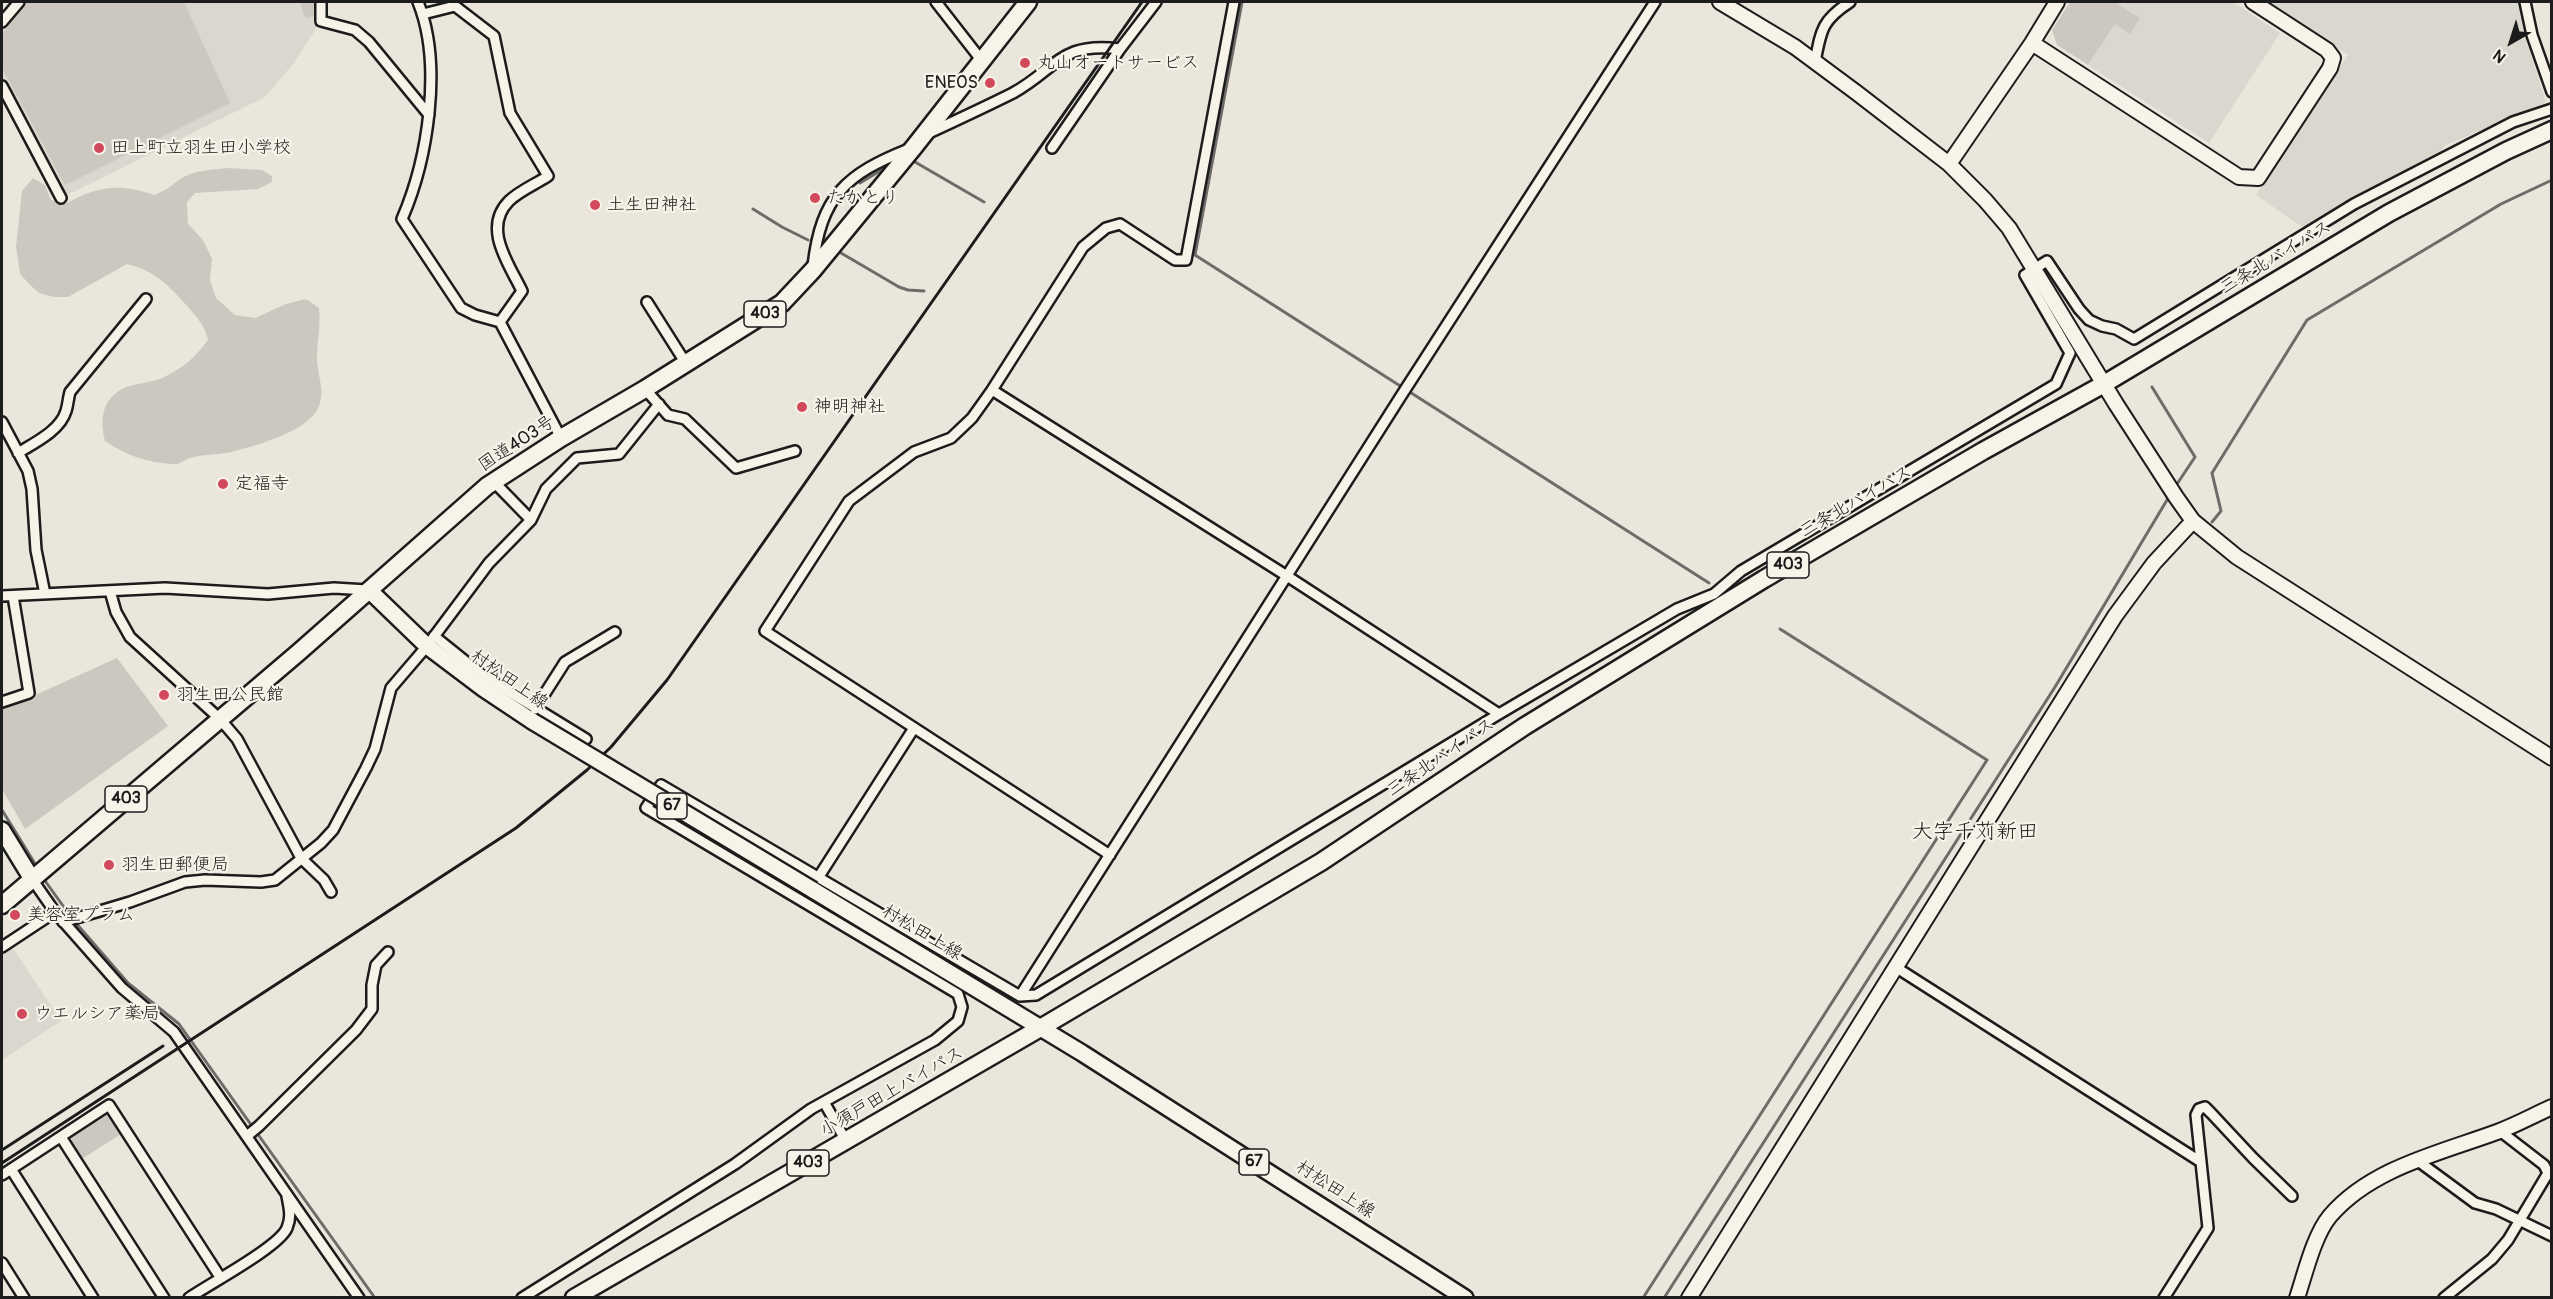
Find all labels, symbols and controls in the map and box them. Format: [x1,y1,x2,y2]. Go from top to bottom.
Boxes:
north arrow [2481,12,2541,72]
text: N [2489,45,2510,67]
place label: 丸山オートサービス [1037,52,1199,74]
marker: 丸山オートサービス [1018,56,1032,70]
place label: ENEOS [925,72,978,94]
marker: ENEOS [983,76,997,90]
place label: 田上町立羽生田小学校 [111,137,291,159]
marker: 田上町立羽生田小学校 [92,141,106,155]
place label: たかとり [827,187,899,209]
marker: たかとり [808,191,822,205]
place label: 土生田神社 [607,194,697,216]
marker: 土生田神社 [588,198,602,212]
street label: 三条北バイパス [2216,216,2336,300]
road number: 403 [744,301,786,327]
place label: 神明神社 [814,396,886,418]
marker: 神明神社 [795,400,809,414]
street label: 国道403号 [475,411,559,477]
street label: 三条北バイパス [1796,461,1916,543]
place label: 定福寺 [235,473,289,495]
marker: 定福寺 [216,477,230,491]
road number: 403 [1767,552,1809,578]
street label: 村松田上線 [466,645,552,715]
place label: 羽生田公民館 [176,684,284,706]
marker: 羽生田公民館 [157,688,171,702]
street label: 三条北バイパス [1383,714,1499,802]
road number: 403 [105,786,147,812]
road number: 67 [657,793,687,819]
district label: 大字千苅新田 [1912,820,2038,846]
place label: 羽生田郵便局 [121,854,229,876]
marker: 羽生田郵便局 [102,858,116,872]
street label: 村松田上線 [878,901,966,965]
place label: 美容室プラム [27,904,135,926]
marker: 美容室プラム [8,908,22,922]
place label: ウエルシア薬局 [34,1003,160,1025]
marker: ウエルシア薬局 [15,1007,29,1021]
street label: 小須戸田上バイパス [816,1042,968,1142]
road number: 67 [1239,1149,1269,1175]
road number: 403 [787,1150,829,1176]
street label: 村松田上線 [1291,1156,1379,1224]

